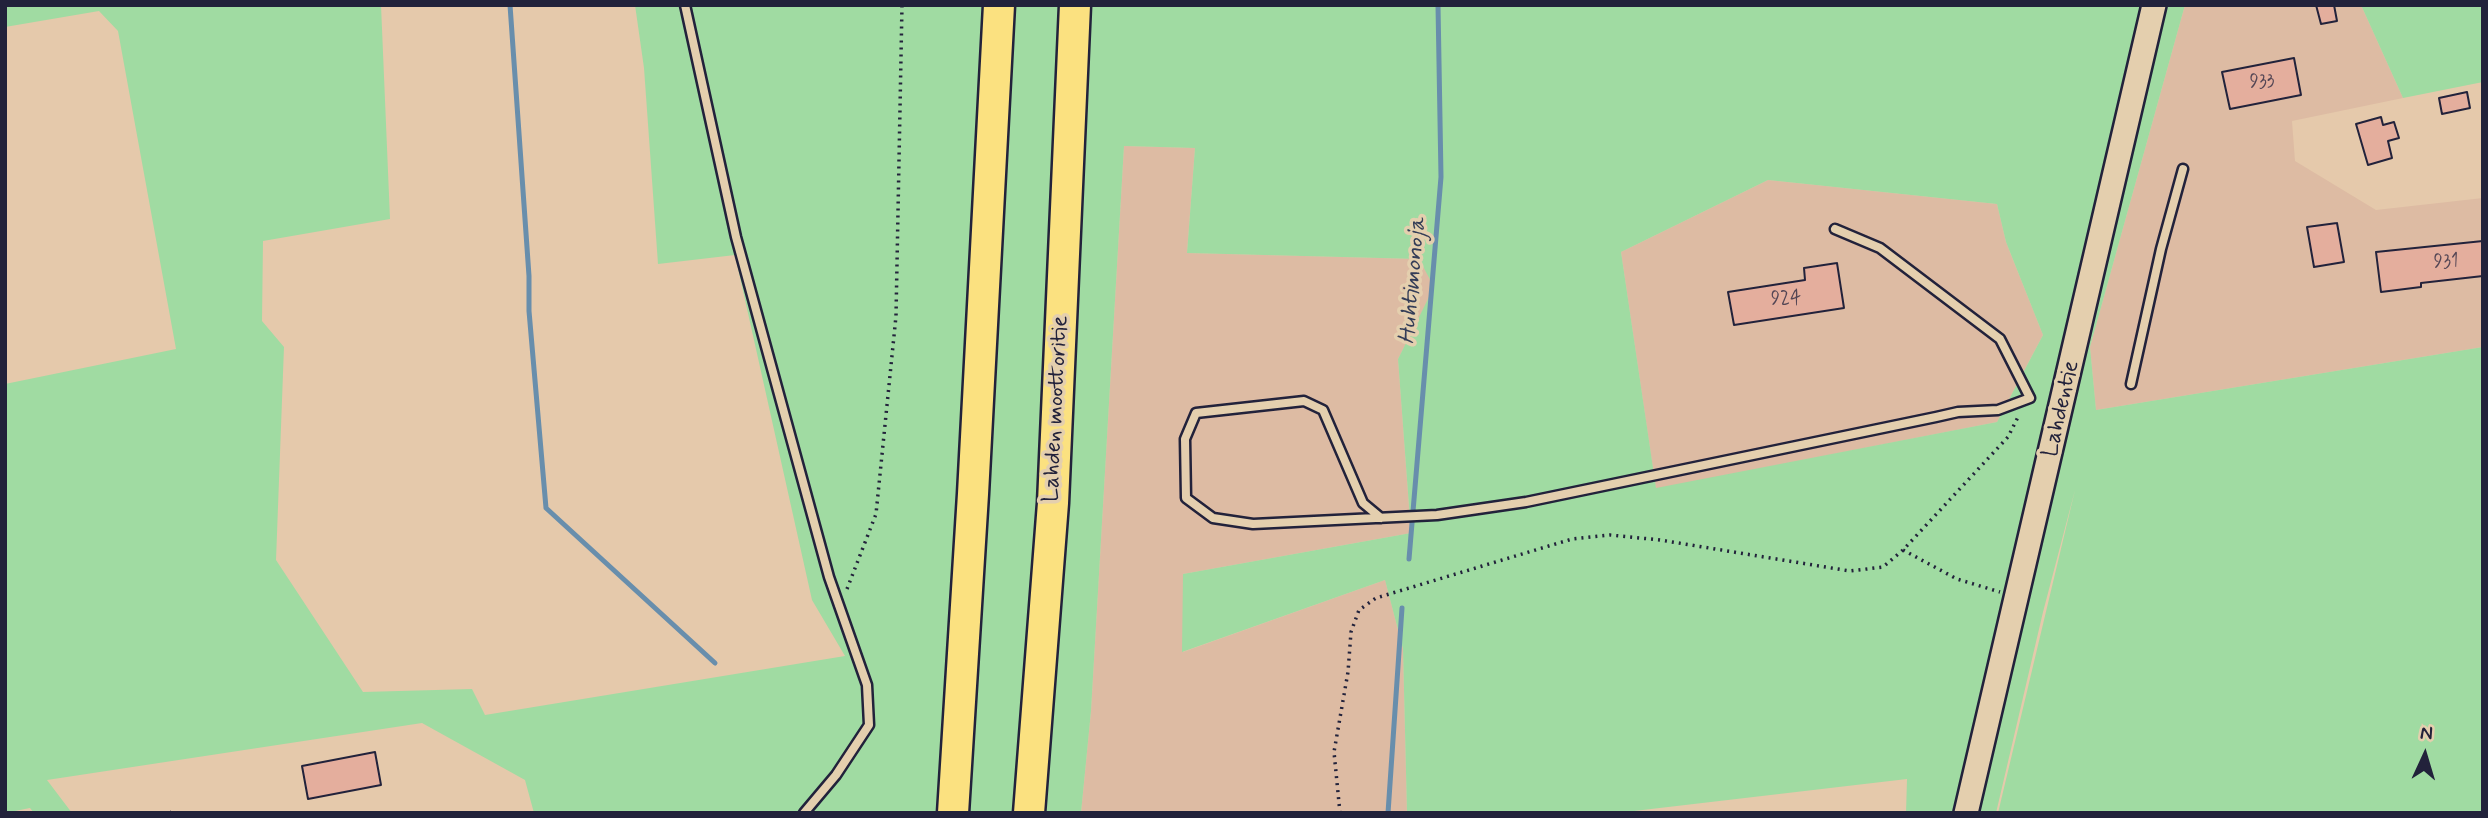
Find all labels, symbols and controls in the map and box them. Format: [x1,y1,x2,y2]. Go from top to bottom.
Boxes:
house number: 933 [2249,72,2275,94]
water label: Huhtimonoja [1394,216,1434,346]
house number: 931 [2434,252,2458,274]
house number: 924 [1771,289,1801,311]
street label: Lahden moottoritie [1038,315,1076,503]
street label: Lahdentie [2038,358,2086,460]
north arrow [2390,720,2460,790]
text: N [2419,721,2434,746]

